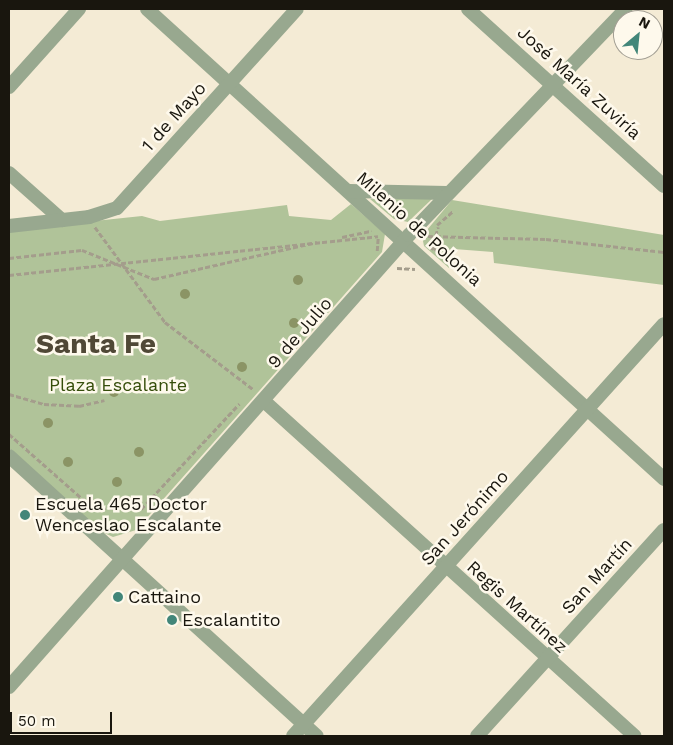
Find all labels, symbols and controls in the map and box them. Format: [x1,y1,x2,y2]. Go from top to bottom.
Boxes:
north arrow [613,10,663,60]
text: N [636,13,653,32]
street label: José María Zuviría [513,22,645,144]
street label: 1 de Mayo [137,78,211,156]
street label: Milenio de Polonia [352,167,486,291]
street label: 9 de Julio [263,293,337,373]
district label: Santa Fe [36,327,156,361]
park label: Plaza Escalante [49,374,187,396]
street label: San Jerónimo [416,466,514,570]
place label: Escuela 465 Doctor Wenceslao Escalante [35,494,222,536]
marker: Escuela 465 Doctor Wenceslao Escalante [19,509,31,521]
street label: San Martín [557,534,637,618]
street label: Regis Martínez [462,556,572,658]
place label: Cattaino [128,586,201,608]
marker: Cattaino [112,591,124,603]
place label: Escalantito [182,609,281,631]
marker: Escalantito [166,614,178,626]
scale bar [12,702,115,734]
text: 50 m [18,712,55,730]

